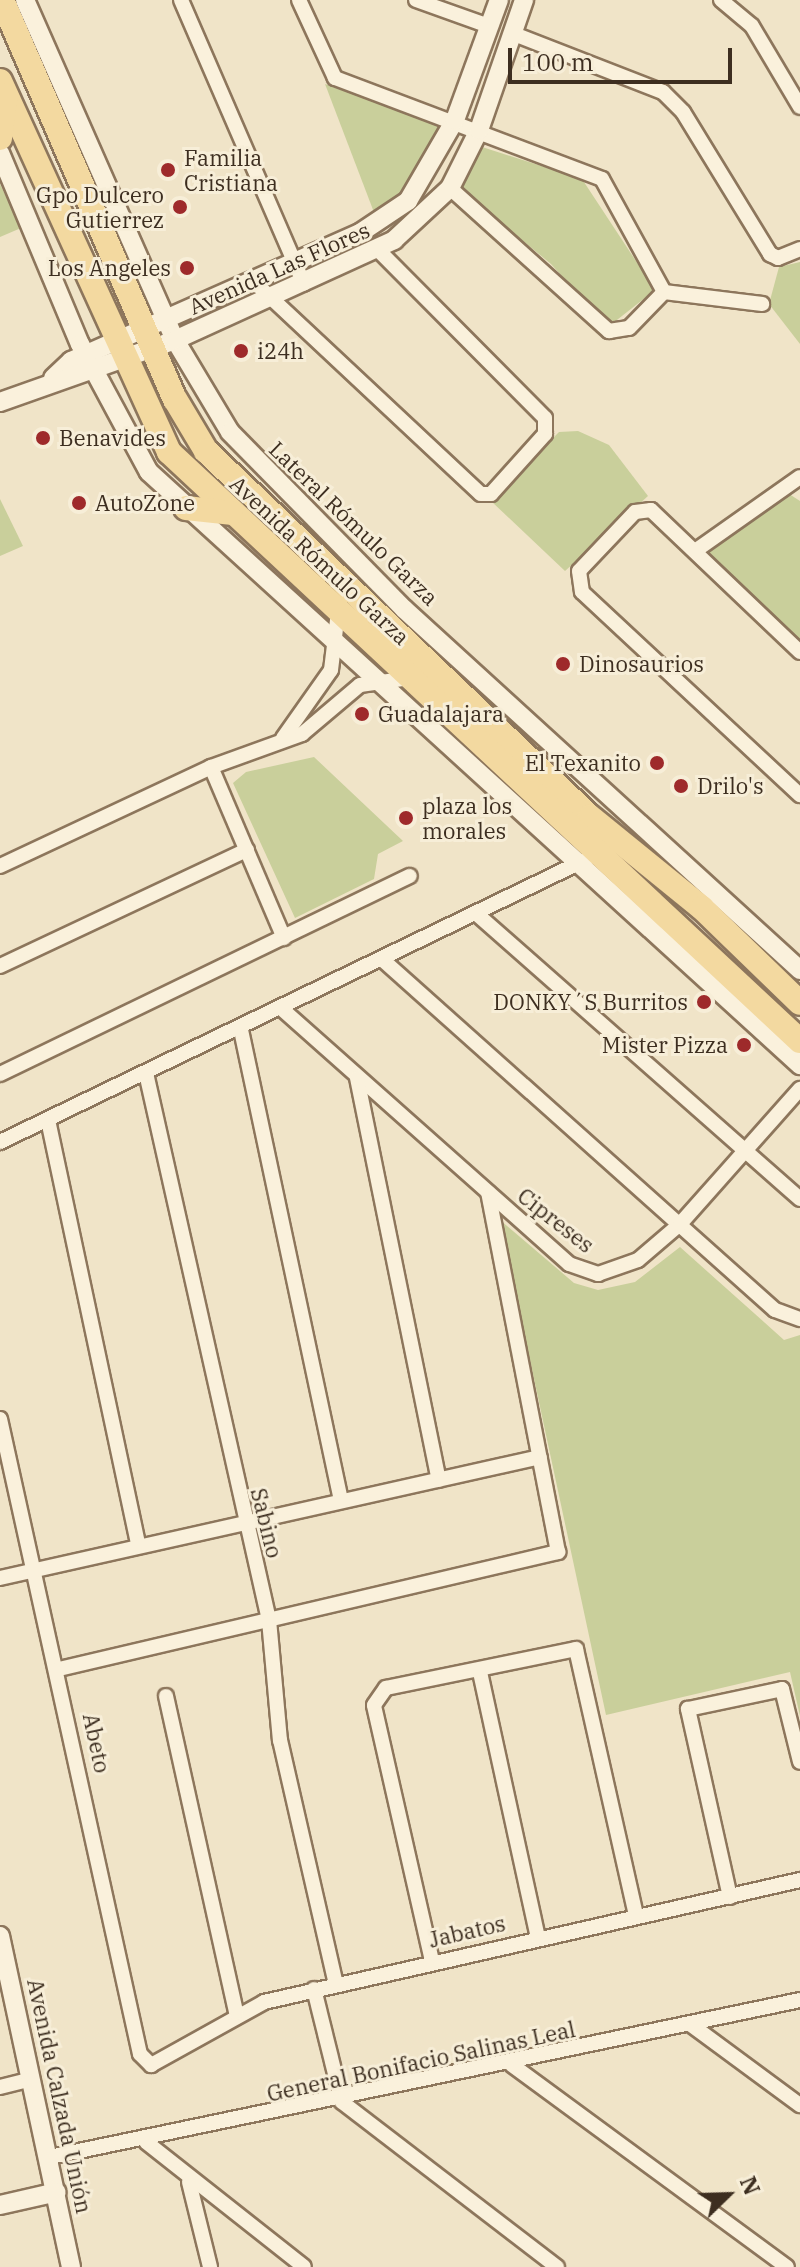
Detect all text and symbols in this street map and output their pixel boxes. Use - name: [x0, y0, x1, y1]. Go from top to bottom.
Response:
- scale bar: [512, 32, 736, 82]
- text: 100 m: [522, 46, 594, 78]
- place label: Familia Cristiana: [184, 144, 278, 196]
- marker: Familia Cristiana: [159, 161, 177, 179]
- place label: Gpo Dulcero Gutierrez: [36, 181, 164, 232]
- marker: Gpo Dulcero Gutierrez: [171, 198, 189, 216]
- street label: Avenida Las Flores: [184, 216, 374, 320]
- place label: Los Angeles: [48, 255, 171, 281]
- marker: Los Angeles: [178, 259, 196, 277]
- place label: i24h: [257, 338, 304, 364]
- marker: i24h: [232, 342, 250, 360]
- place label: Benavides: [59, 425, 166, 451]
- marker: Benavides: [34, 429, 52, 447]
- street label: Lateral Rómulo Garza: [264, 436, 444, 610]
- street label: Avenida Rómulo Garza: [225, 470, 415, 650]
- place label: AutoZone: [95, 490, 195, 516]
- marker: AutoZone: [70, 494, 88, 512]
- place label: Dinosaurios: [579, 651, 704, 677]
- marker: Dinosaurios: [554, 655, 572, 673]
- place label: Guadalajara: [378, 701, 504, 727]
- marker: Guadalajara: [353, 705, 371, 723]
- place label: El Texanito: [525, 750, 641, 776]
- marker: El Texanito: [648, 754, 666, 772]
- place label: Drilo's: [697, 773, 764, 799]
- marker: Drilo's: [672, 777, 690, 795]
- place label: plaza los morales: [422, 792, 512, 844]
- marker: plaza los morales: [397, 809, 415, 827]
- place label: DONKY´S Burritos: [493, 989, 688, 1015]
- marker: DONKY´S Burritos: [695, 993, 713, 1011]
- place label: Mister Pizza: [602, 1032, 728, 1058]
- marker: Mister Pizza: [735, 1036, 753, 1054]
- street label: Cipreses: [513, 1182, 599, 1258]
- street label: Sabino: [246, 1485, 288, 1561]
- street label: Abeto: [78, 1711, 116, 1775]
- street label: Jabatos: [426, 1909, 508, 1953]
- street label: Avenida Calzada Unión: [22, 1976, 98, 2216]
- street label: General Bonifacio Salinas Leal: [264, 2015, 578, 2107]
- north arrow: [688, 2155, 768, 2235]
- text: N: [734, 2172, 767, 2199]

